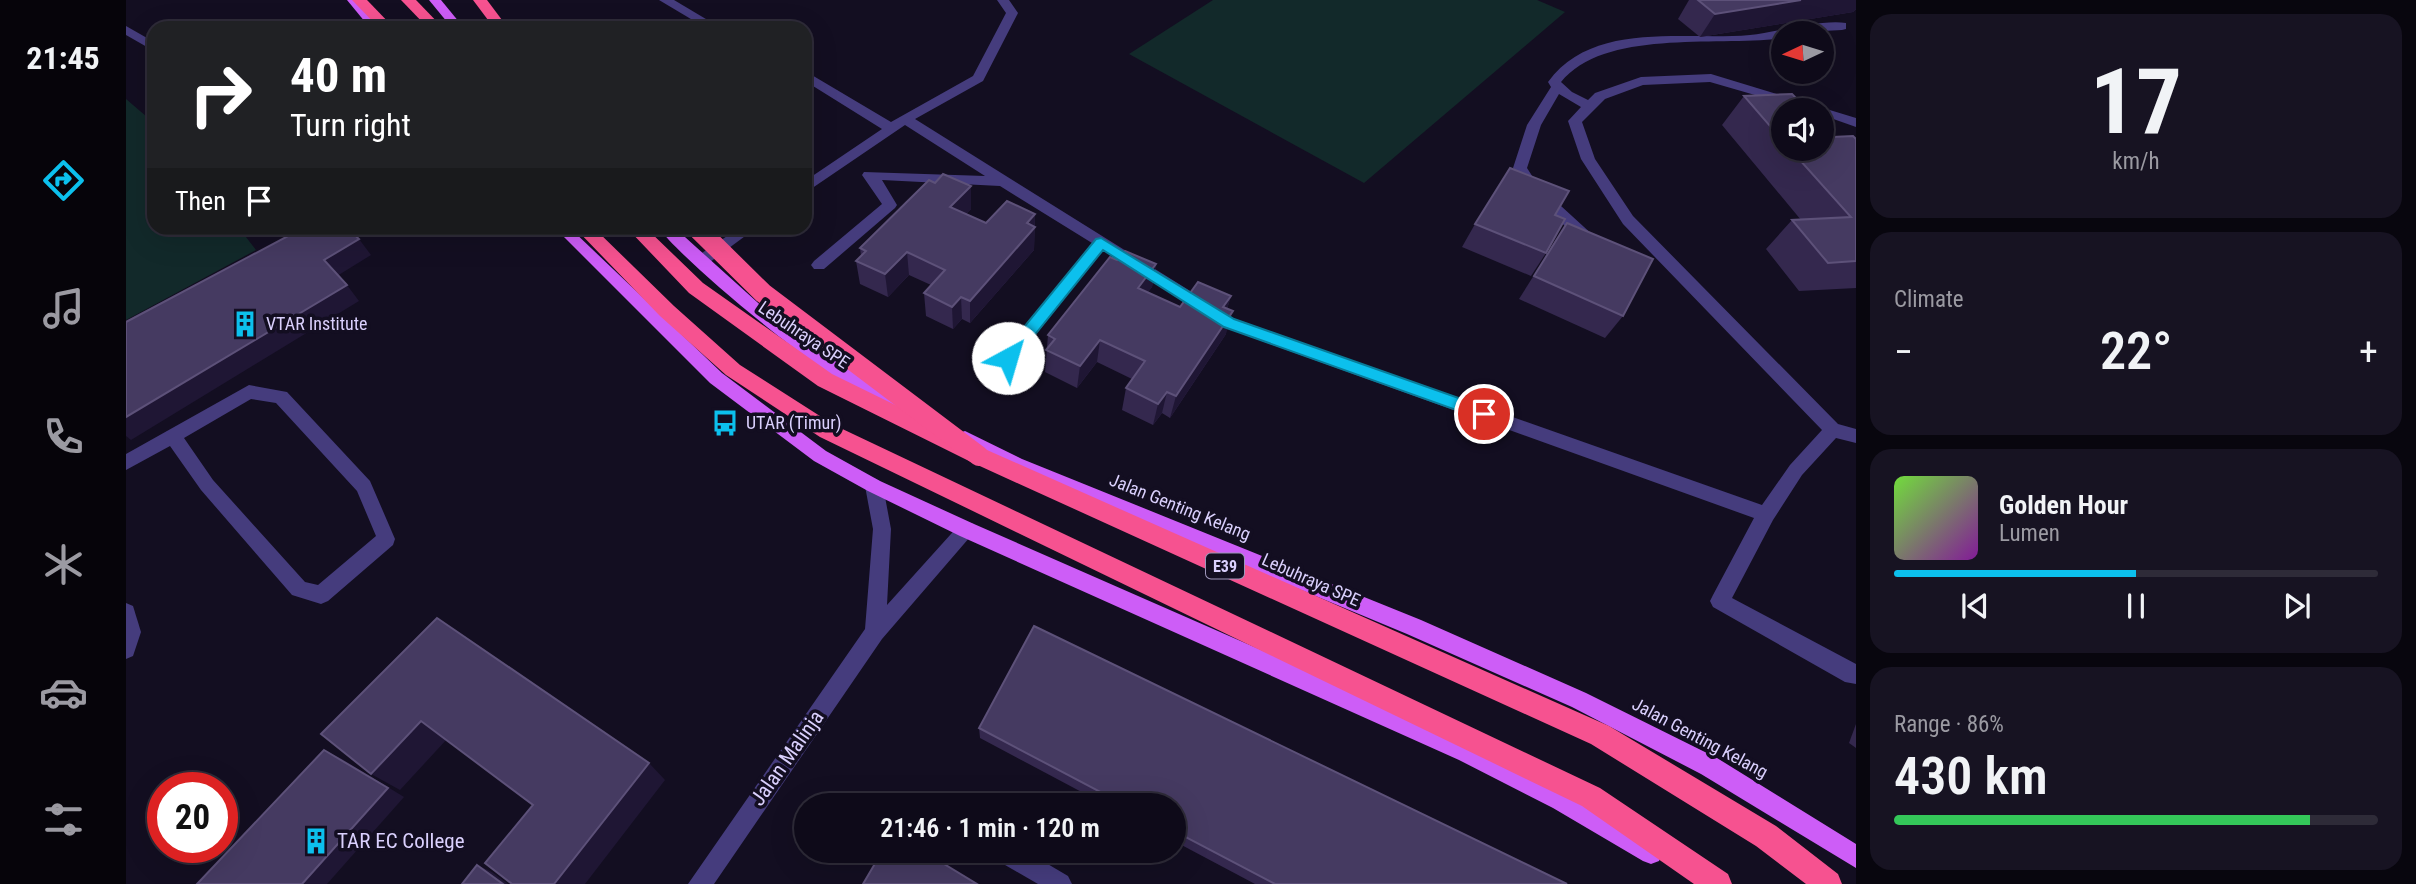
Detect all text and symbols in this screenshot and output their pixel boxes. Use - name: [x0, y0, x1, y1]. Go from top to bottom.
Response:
- north arrow: [1771, 21, 1834, 84]
- map controls: [1771, 21, 1834, 161]
- text: 21:45: [26, 39, 100, 77]
- text: 40 m: [290, 47, 387, 104]
- icon: right: [175, 49, 266, 140]
- text: 17: [2090, 49, 2182, 155]
- button: sound: [1771, 98, 1834, 161]
- text: Turn right: [290, 106, 411, 144]
- text: km/h: [2112, 148, 2160, 175]
- icon: directions: [39, 156, 88, 205]
- icon: arrive: [240, 182, 278, 220]
- text: Then: [175, 186, 226, 216]
- icon: music: [39, 284, 88, 333]
- text: Climate: [1894, 286, 1964, 313]
- street label: Lebuhraya SPE: [755, 296, 854, 373]
- building icon: VTAR Institute: [230, 309, 260, 339]
- place label: VTAR Institute: [266, 313, 368, 334]
- position arrow: [971, 321, 1045, 395]
- text: 22°: [2100, 321, 2172, 382]
- text: −: [1894, 330, 1913, 374]
- text: +: [2359, 330, 2378, 374]
- pin: [1454, 384, 1514, 444]
- icon: arrive: [1465, 395, 1503, 433]
- bus stop icon: UTAR (Timur): [710, 408, 740, 438]
- icon: phone: [39, 412, 88, 461]
- place label: UTAR (Timur): [746, 412, 841, 434]
- street label: Jalan Genting Kelang: [1107, 469, 1254, 544]
- text: Golden Hour: [1999, 490, 2128, 520]
- text: Lumen: [1999, 520, 2060, 547]
- icon: climate: [39, 540, 88, 589]
- street label: Lebuhraya SPE: [1259, 549, 1364, 611]
- road number: E39: [1206, 554, 1244, 579]
- icon: previous: [1956, 587, 1994, 625]
- icon: pause: [2117, 587, 2155, 625]
- icon: next: [2278, 587, 2316, 625]
- icon: car: [39, 668, 88, 717]
- street label: Jalan Genting Kelang: [1629, 693, 1772, 782]
- street label: Jalan Malinja: [745, 706, 829, 810]
- text: Range · 86%: [1894, 711, 2004, 738]
- text: 430 km: [1894, 746, 2048, 807]
- speed limit sign: 20: [147, 772, 238, 863]
- icon: filters: [39, 795, 88, 844]
- text: 21:46 · 1 min · 120 m: [880, 813, 1100, 843]
- building icon: TAR EC College: [301, 826, 331, 856]
- place label: TAR EC College: [337, 829, 465, 853]

